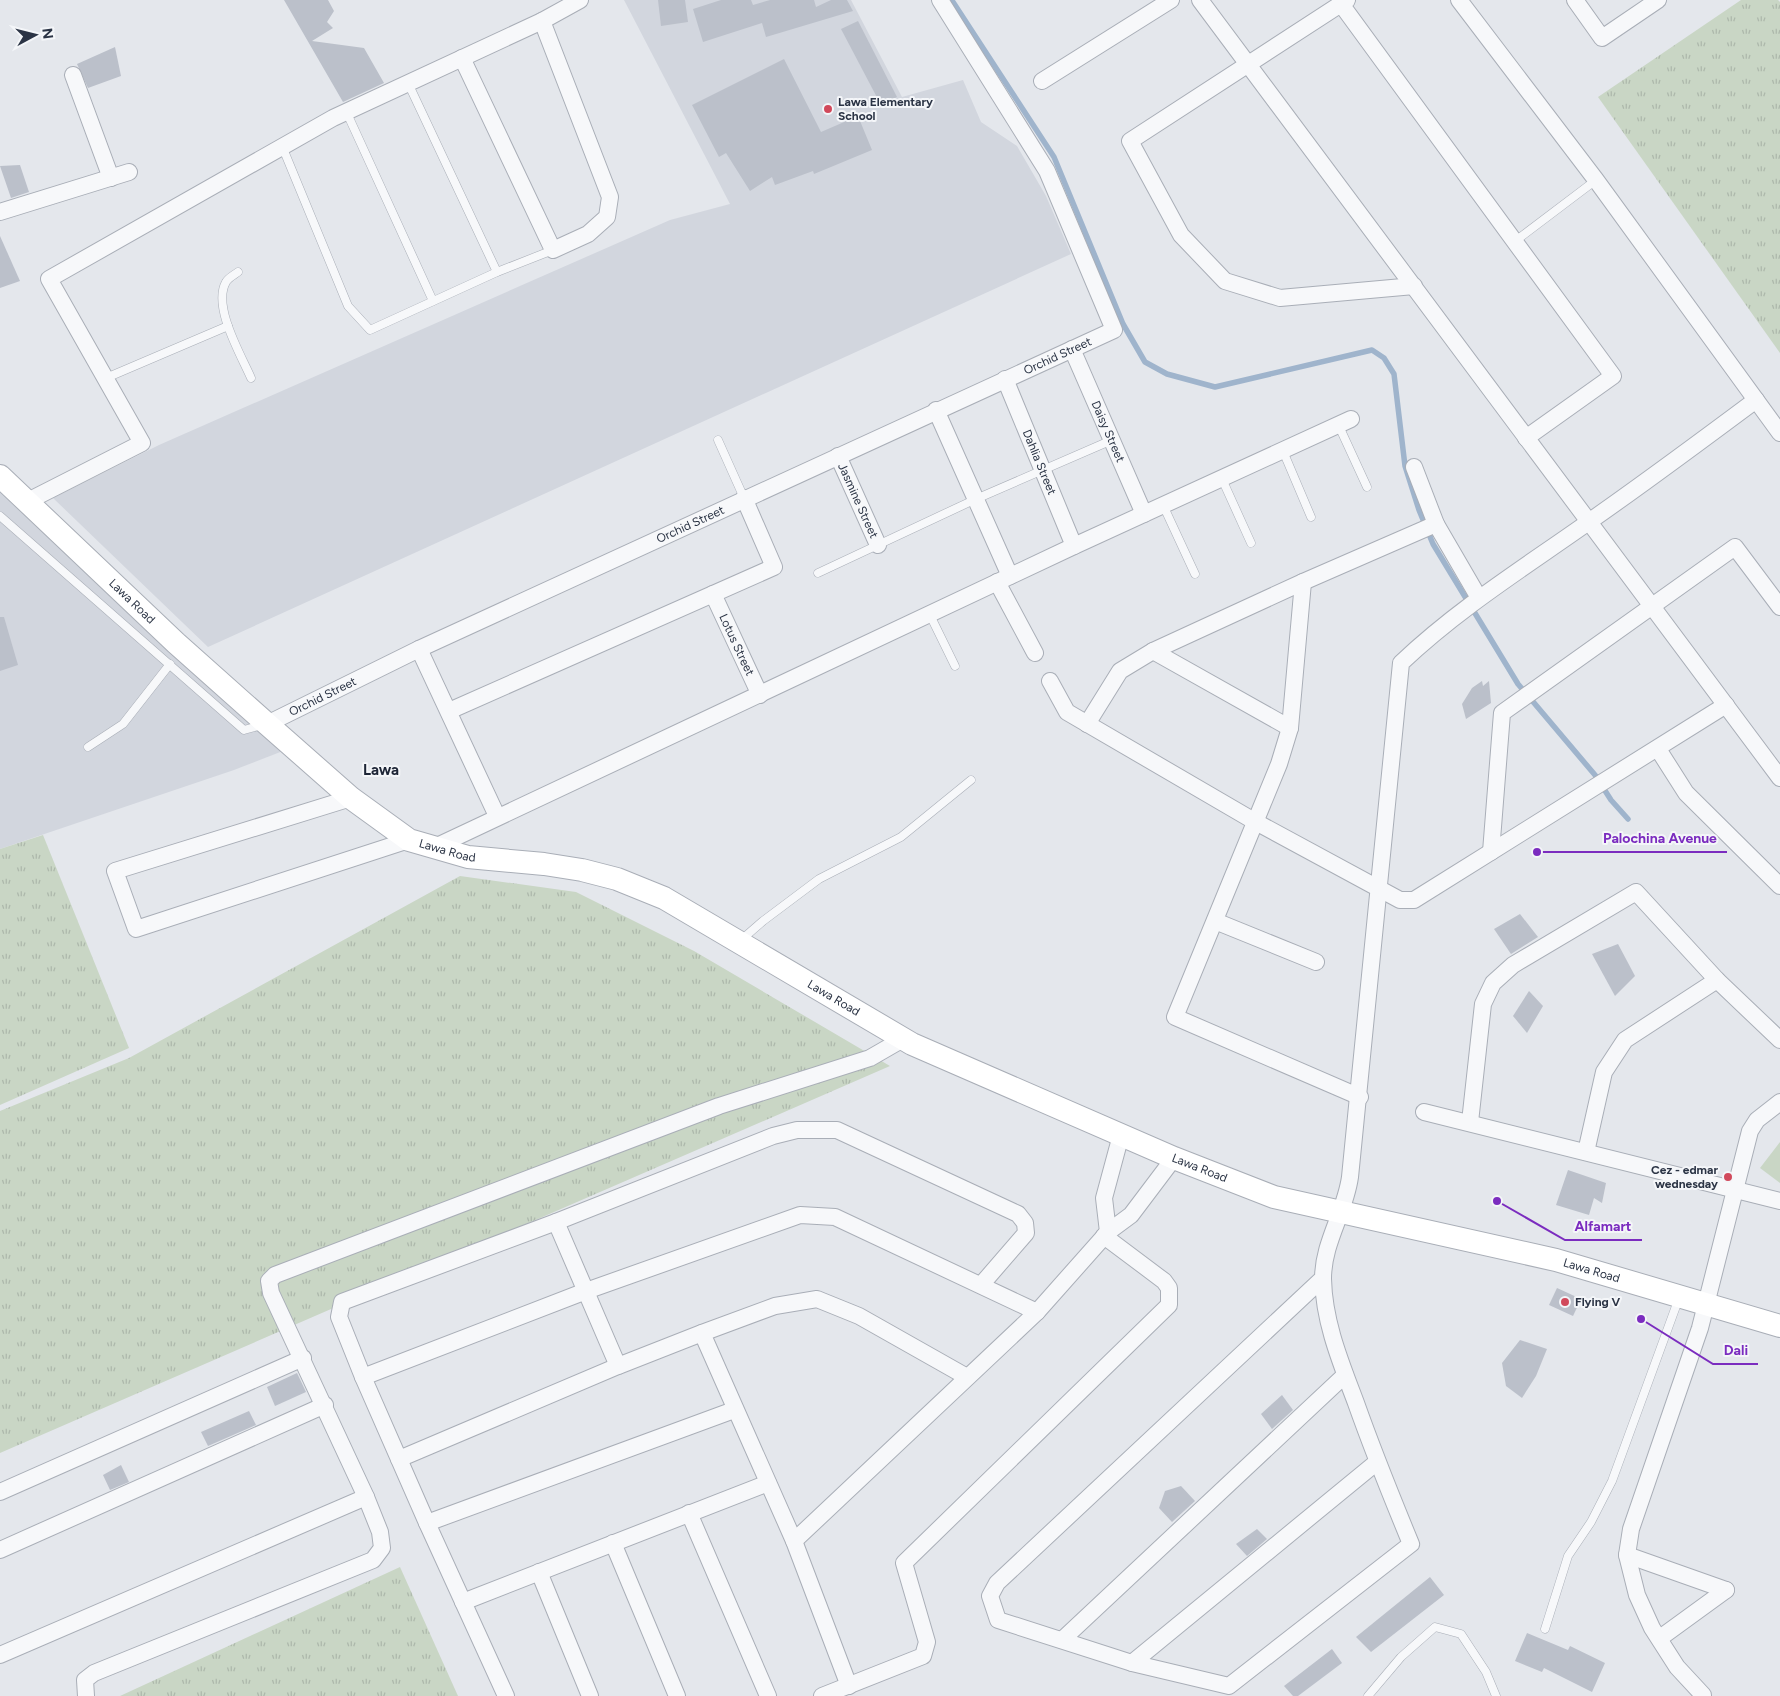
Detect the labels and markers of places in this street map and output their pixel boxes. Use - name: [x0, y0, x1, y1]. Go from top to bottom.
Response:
- place label: Lawa Elementary School: [838, 95, 933, 123]
- marker: Lawa Elementary School: [822, 103, 834, 115]
- callout: Palochina Avenue: [1593, 823, 1727, 852]
- place label: Cez - edmar wednesday: [1651, 1163, 1718, 1191]
- marker: Cez - edmar wednesday: [1722, 1171, 1734, 1183]
- callout: Alfamart: [1565, 1211, 1642, 1240]
- place label: Flying V: [1575, 1295, 1621, 1309]
- marker: Flying V: [1559, 1296, 1571, 1308]
- callout: Dali: [1713, 1335, 1758, 1364]

